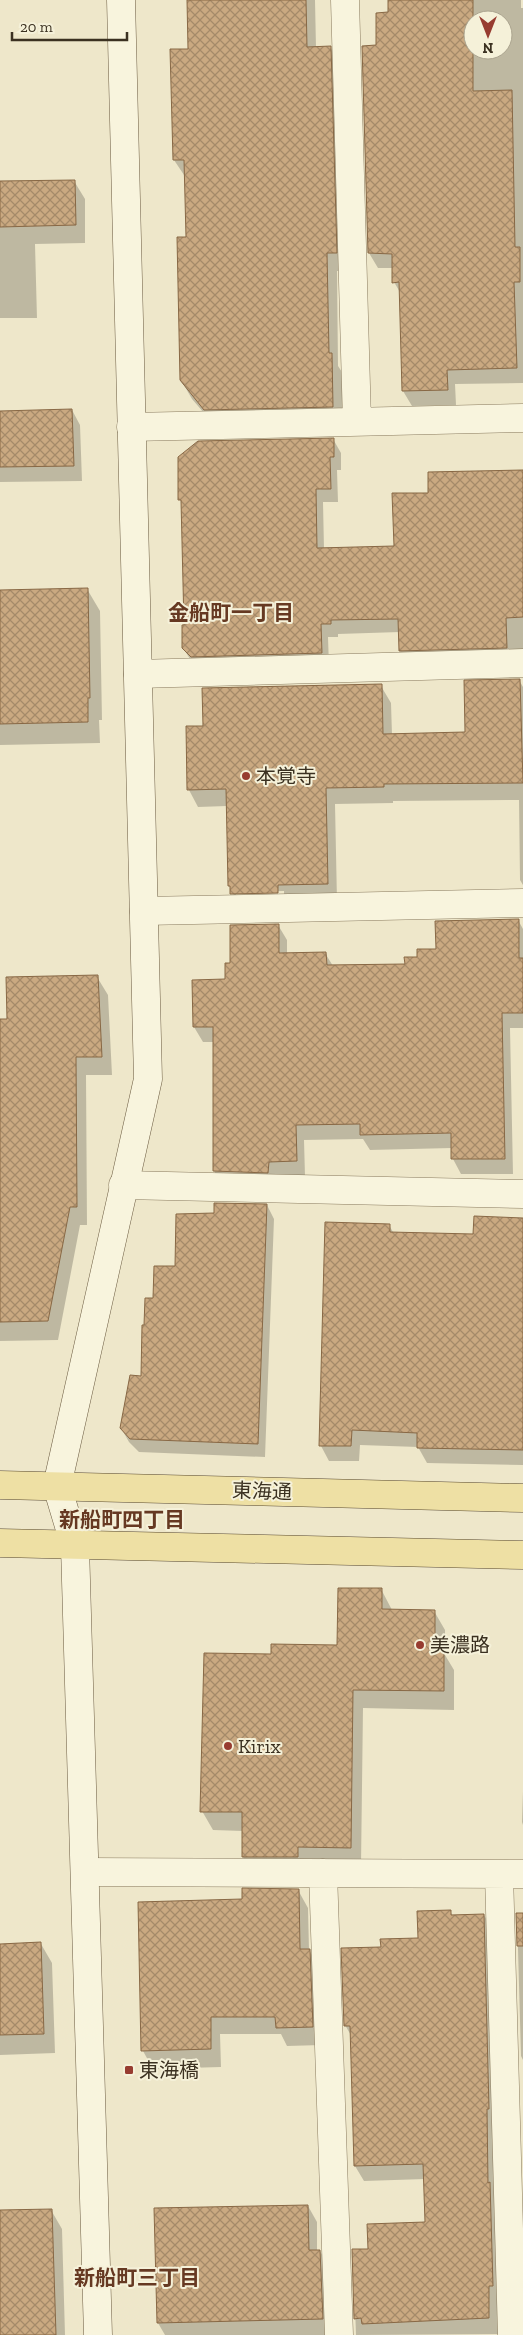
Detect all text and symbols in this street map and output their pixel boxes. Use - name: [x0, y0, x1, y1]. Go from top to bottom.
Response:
- scale bar: [12, 10, 128, 42]
- north arrow: [463, 10, 513, 60]
- text: 20 m: [20, 18, 53, 36]
- text: N: [482, 39, 493, 56]
- district label: 金船町一丁目: [168, 600, 294, 625]
- place label: 本覚寺: [256, 764, 316, 788]
- marker: 本覚寺: [240, 770, 252, 782]
- street label: 東海通: [232, 1478, 292, 1504]
- district label: 新船町四丁目: [59, 1507, 185, 1532]
- place label: 美濃路: [430, 1633, 490, 1657]
- marker: 美濃路: [414, 1639, 426, 1651]
- place label: Kirix: [238, 1734, 281, 1758]
- marker: Kirix: [222, 1740, 234, 1752]
- place label: 東海橋: [139, 2058, 199, 2082]
- marker: 東海橋: [123, 2064, 135, 2076]
- district label: 新船町三丁目: [74, 2265, 200, 2290]

